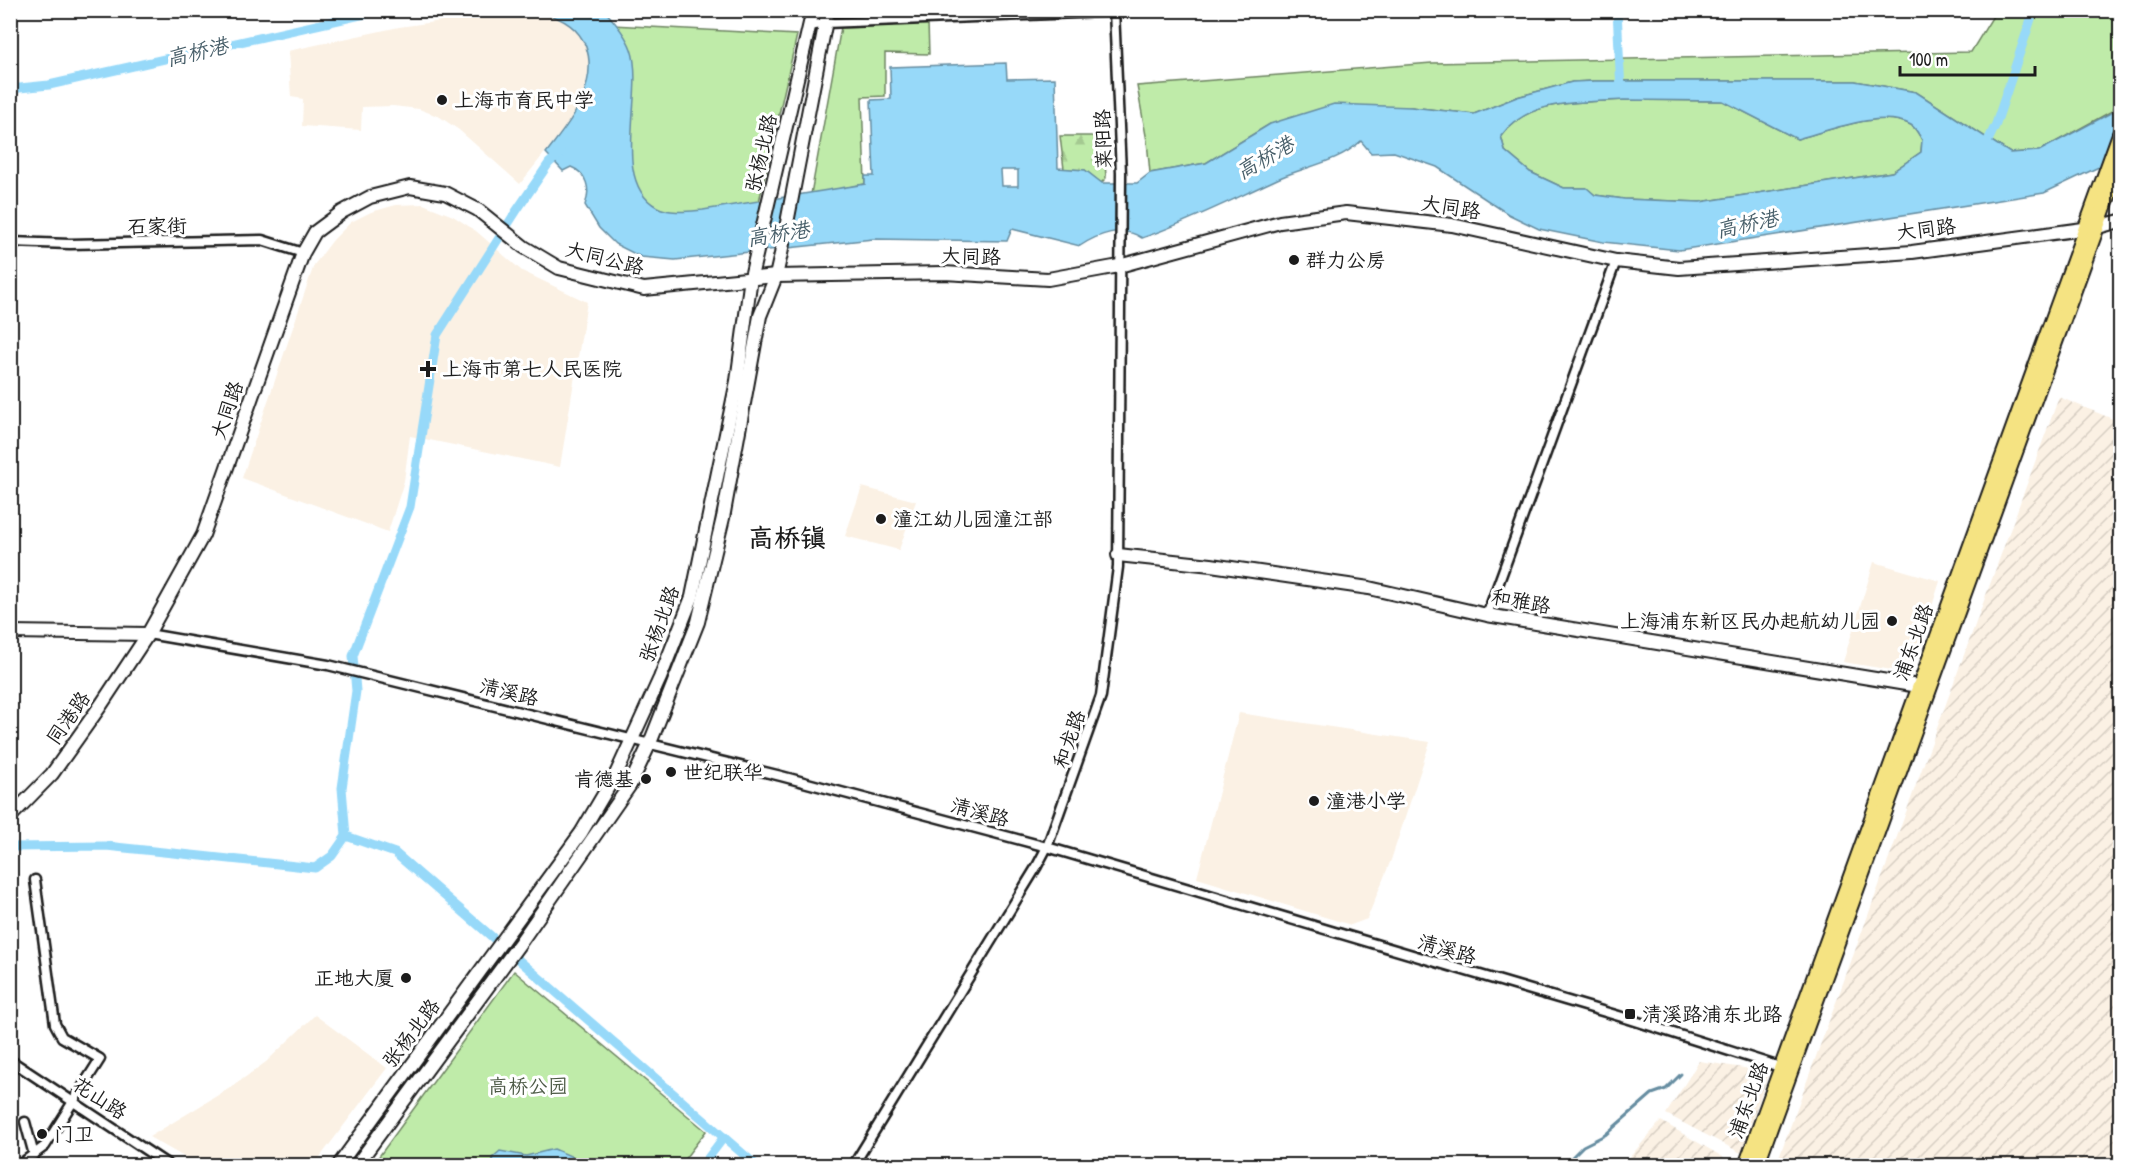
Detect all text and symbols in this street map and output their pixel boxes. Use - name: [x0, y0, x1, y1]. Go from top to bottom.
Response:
- water label: 高桥港: [163, 30, 233, 73]
- scale bar: [1900, 39, 2035, 77]
- text: 100 m: [1909, 47, 1948, 72]
- place label: 上海市育民中学: [454, 86, 594, 113]
- marker: 上海市育民中学: [435, 93, 449, 107]
- street label: 莱阳路: [1088, 108, 1117, 169]
- street label: 张杨北路: [738, 110, 783, 195]
- water label: 高桥港: [1230, 128, 1301, 186]
- street label: 大同路: [1419, 188, 1484, 225]
- water label: 高桥港: [1713, 202, 1783, 244]
- street label: 石家街: [127, 211, 187, 240]
- street label: 大同路: [1895, 211, 1958, 246]
- water label: 高桥港: [745, 214, 813, 253]
- street label: 大同公路: [563, 235, 648, 281]
- street label: 大同路: [941, 241, 1002, 270]
- place label: 群力公房: [1306, 246, 1386, 273]
- marker: 群力公房: [1287, 253, 1301, 267]
- place label: 上海市第七人民医院: [442, 355, 622, 382]
- marker: 上海市第七人民医院: [419, 360, 437, 378]
- street label: 大同路: [204, 376, 249, 443]
- place label: 潼江幼儿园潼江部: [893, 505, 1053, 532]
- marker: 潼江幼儿园潼江部: [874, 512, 888, 526]
- district label: 高桥镇: [748, 520, 826, 555]
- street label: 张杨北路: [632, 581, 685, 666]
- street label: 和雅路: [1489, 582, 1554, 619]
- street label: 浦东北路: [1886, 599, 1939, 684]
- place label: 上海浦东新区民办起航幼儿园: [1620, 607, 1880, 634]
- marker: 上海浦东新区民办起航幼儿园: [1885, 614, 1899, 628]
- street label: 清溪路: [477, 672, 542, 712]
- street label: 同港路: [39, 685, 96, 750]
- street label: 和龙路: [1046, 705, 1091, 772]
- place label: 世纪联华: [683, 758, 763, 785]
- place label: 肯德基: [574, 765, 634, 792]
- marker: 世纪联华: [664, 765, 678, 779]
- marker: 肯德基: [639, 772, 653, 786]
- place label: 潼港小学: [1326, 787, 1406, 814]
- street label: 清溪路: [948, 791, 1014, 833]
- marker: 潼港小学: [1307, 794, 1321, 808]
- street label: 清溪路: [1415, 927, 1481, 970]
- place label: 正地大厦: [314, 964, 394, 991]
- marker: 正地大厦: [399, 971, 413, 985]
- street label: 张杨北路: [376, 992, 446, 1073]
- place label: 清溪路浦东北路: [1642, 1000, 1783, 1027]
- marker: 清溪路浦东北路: [1623, 1007, 1637, 1021]
- street label: 浦东北路: [1721, 1057, 1774, 1142]
- street label: 花山路: [68, 1070, 134, 1126]
- park label: 高桥公园: [488, 1072, 568, 1099]
- place label: 门卫: [54, 1120, 94, 1147]
- marker: 门卫: [35, 1127, 49, 1141]

